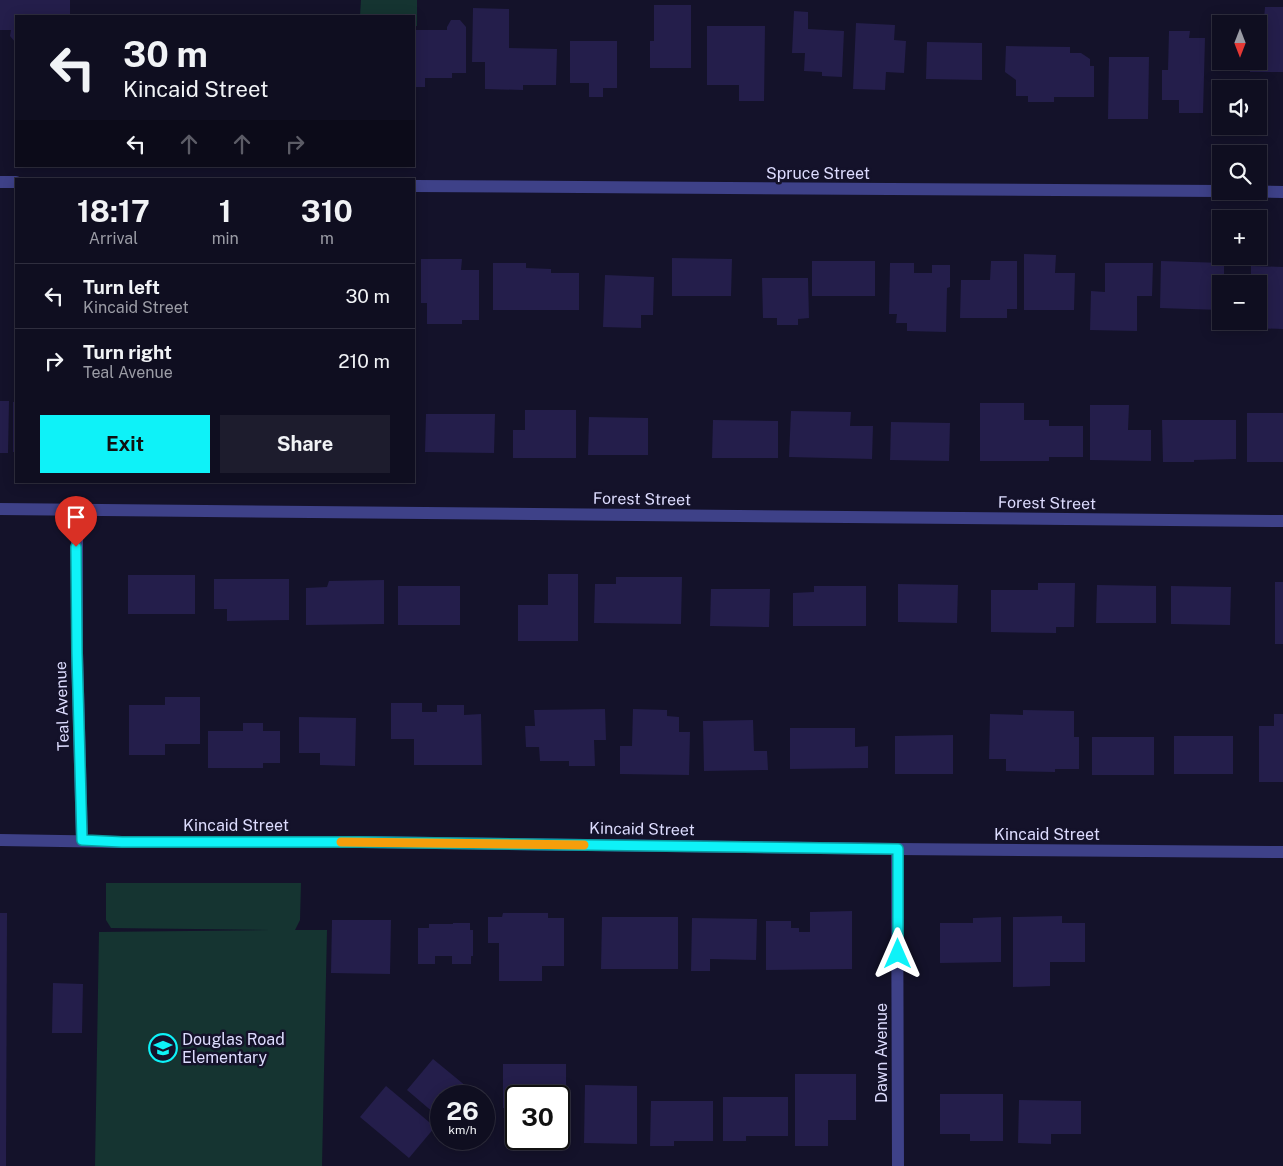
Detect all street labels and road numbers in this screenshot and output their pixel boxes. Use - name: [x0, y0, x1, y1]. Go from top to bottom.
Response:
- street label: Spruce Street: [766, 164, 870, 183]
- street label: Forest Street: [593, 489, 691, 509]
- street label: Forest Street: [998, 493, 1096, 513]
- street label: Teal Avenue: [51, 661, 73, 751]
- street label: Kincaid Street: [183, 816, 289, 835]
- street label: Kincaid Street: [589, 819, 695, 839]
- street label: Kincaid Street: [994, 825, 1100, 844]
- street label: Dawn Avenue: [872, 1003, 891, 1103]

